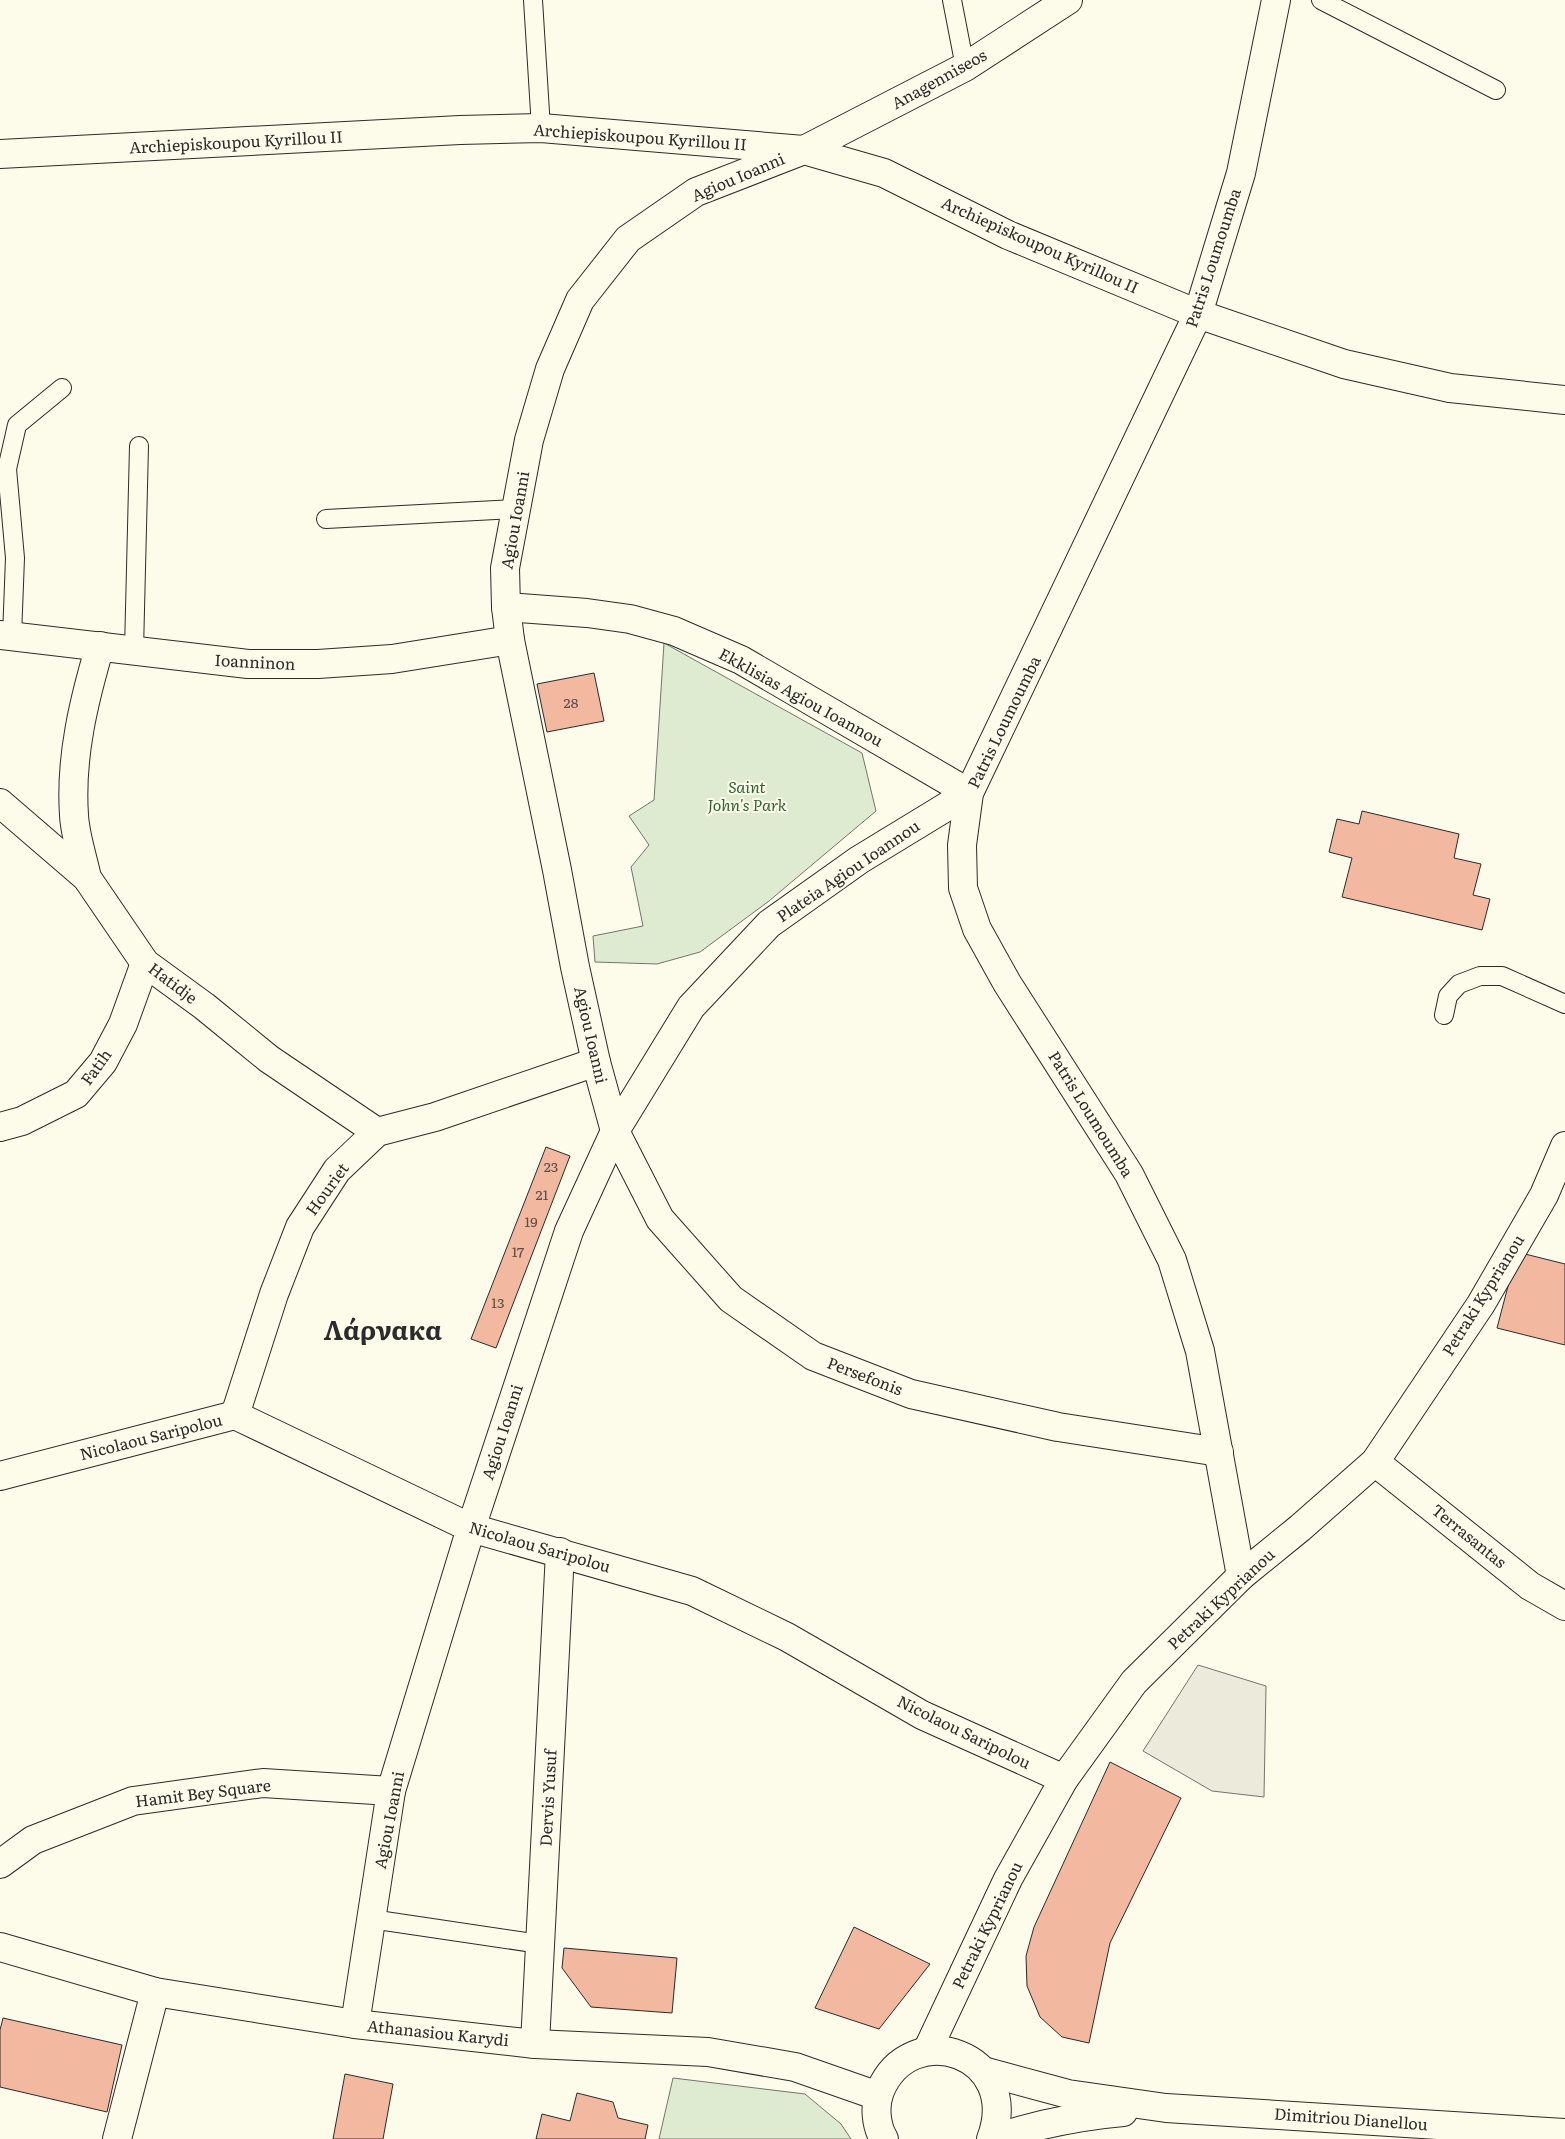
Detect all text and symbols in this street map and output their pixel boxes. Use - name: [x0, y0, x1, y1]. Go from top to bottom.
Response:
- street label: Anagenniseos: [886, 42, 991, 114]
- street label: Archiepiskoupou Kyrillou II: [533, 117, 748, 155]
- street label: Archiepiskoupou Kyrillou II: [129, 123, 343, 159]
- street label: Agiou Ioanni: [687, 146, 788, 207]
- street label: Patris Loumoumba: [1178, 185, 1246, 330]
- street label: Archiepiskoupou Kyrillou II: [938, 190, 1143, 299]
- street label: Agiou Ioanni: [494, 469, 534, 571]
- street label: Ekklisias Agiou Ioannou: [715, 641, 888, 751]
- street label: Ioanninon: [214, 647, 296, 675]
- street label: Patris Loumoumba: [961, 651, 1046, 792]
- house number: 28: [564, 692, 579, 712]
- park label: Saint John's Park: [707, 774, 787, 816]
- street label: Plateia Agiou Ioannou: [771, 813, 924, 927]
- street label: Hatidje: [144, 956, 203, 1009]
- street label: Agiou Ioanni: [569, 984, 615, 1086]
- street label: Fatih: [74, 1043, 117, 1090]
- street label: Patris Loumoumba: [1043, 1046, 1141, 1182]
- house number: 23: [544, 1156, 558, 1176]
- street label: Houriet: [299, 1157, 354, 1220]
- house number: 21: [536, 1184, 549, 1204]
- house number: 19: [524, 1211, 538, 1231]
- street label: Petraki Kyprianou: [1435, 1229, 1529, 1360]
- house number: 17: [512, 1241, 524, 1261]
- house number: 13: [491, 1292, 505, 1312]
- district label: Λάρνακα: [324, 1309, 442, 1348]
- street label: Persefonis: [824, 1350, 907, 1400]
- street label: Agiou Ioanni: [474, 1381, 528, 1483]
- street label: Nicolaou Saripolou: [77, 1407, 225, 1465]
- street label: Terrasantas: [1427, 1497, 1512, 1573]
- street label: Nicolaou Saripolou: [467, 1514, 614, 1578]
- street label: Petraki Kyprianou: [1161, 1542, 1279, 1654]
- street label: Nicolaou Saripolou: [893, 1688, 1035, 1774]
- street label: Dervis Yusuf: [532, 1747, 562, 1847]
- street label: Agiou Ioanni: [367, 1769, 409, 1871]
- street label: Hamit Bey Square: [134, 1772, 272, 1812]
- street label: Petraki Kyprianou: [945, 1857, 1027, 1992]
- street label: Athanasiou Karydi: [366, 2013, 510, 2051]
- street label: Dimitriou Dianellou: [1273, 2101, 1429, 2135]

